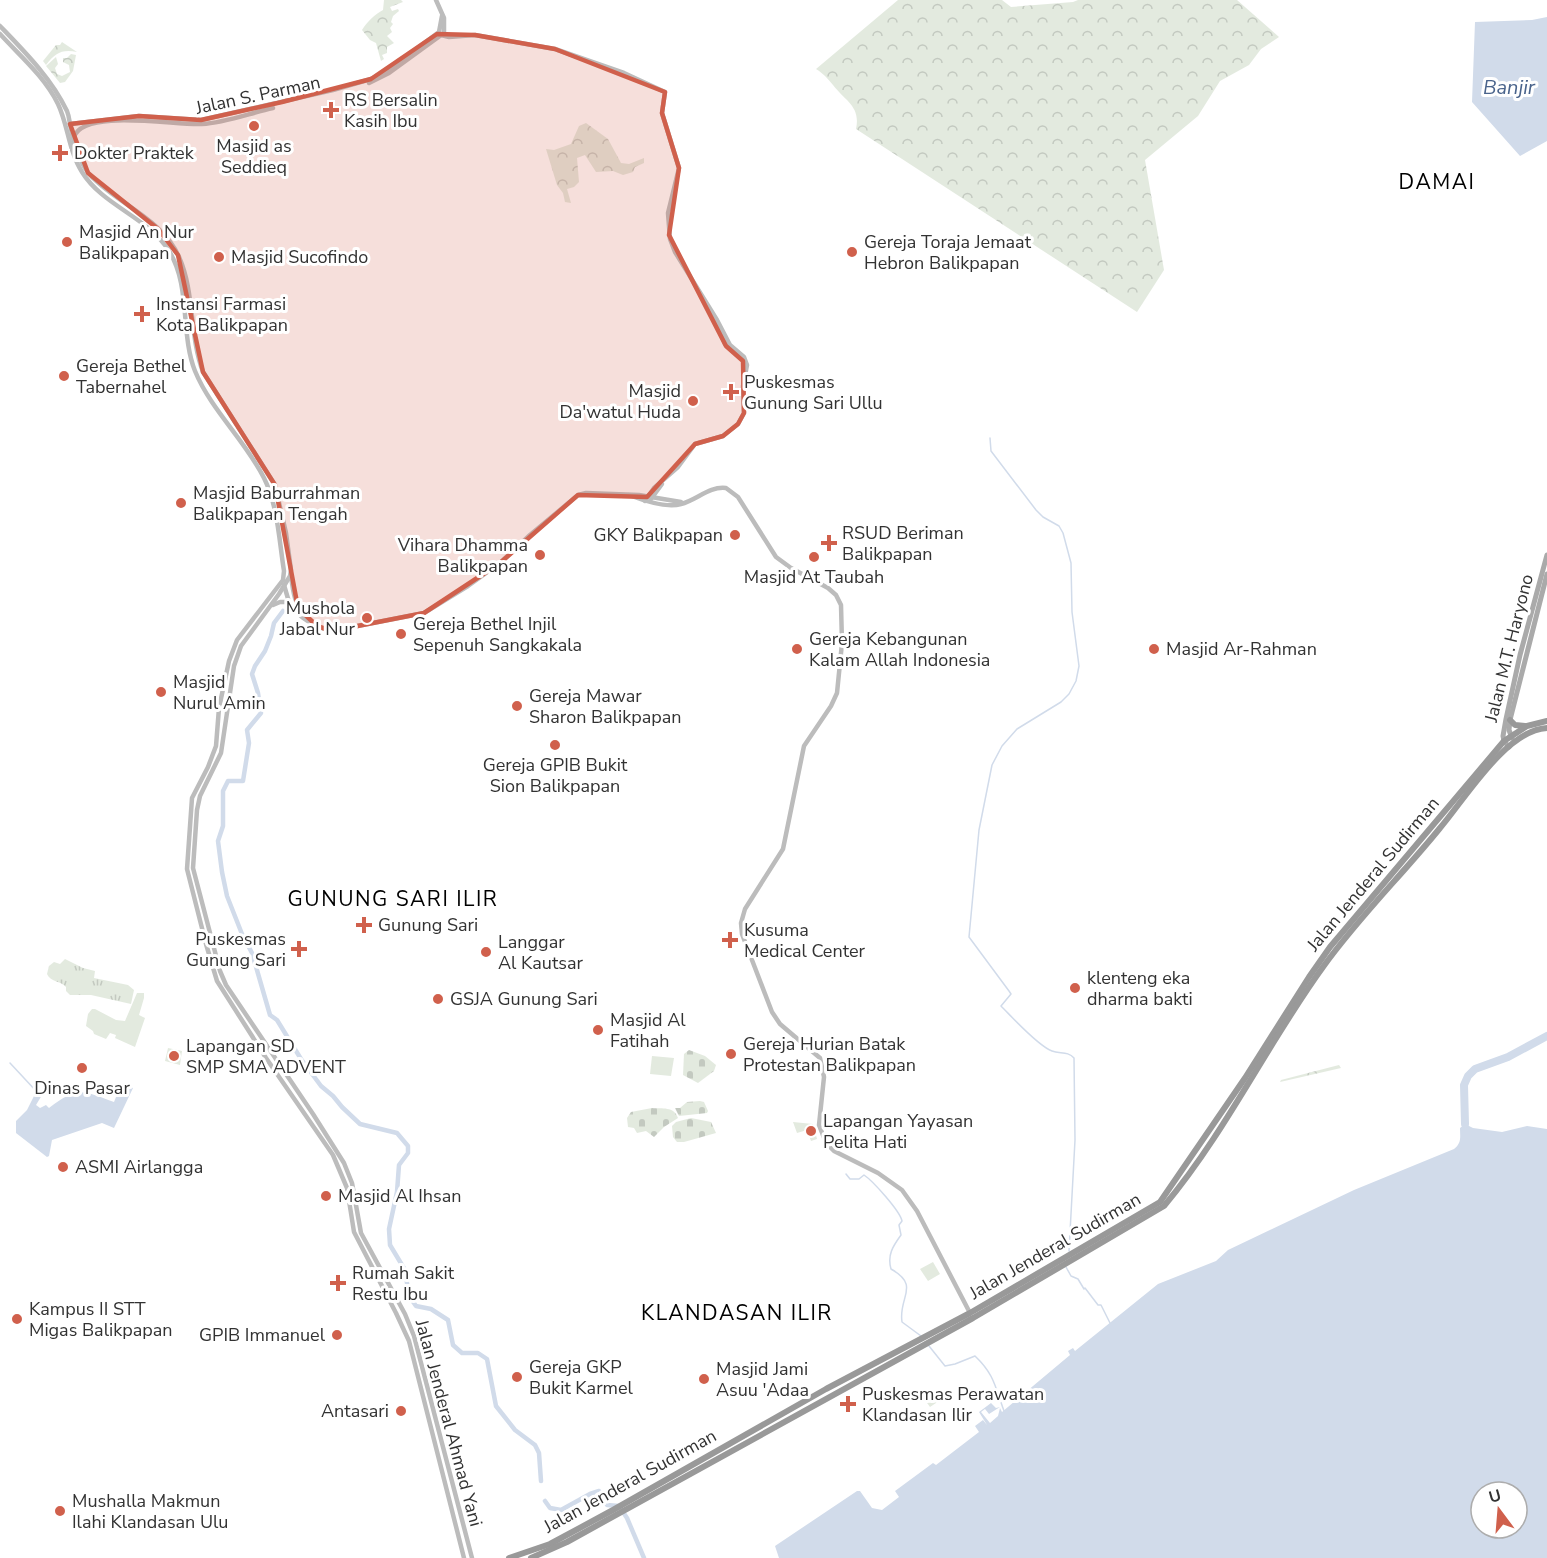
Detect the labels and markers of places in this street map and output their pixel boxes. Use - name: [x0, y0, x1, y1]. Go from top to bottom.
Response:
- place label: RS Bersalin Kasih Ibu: [344, 88, 438, 133]
- marker: RS Bersalin Kasih Ibu: [322, 101, 340, 119]
- marker: Masjid as Seddieq: [247, 119, 261, 133]
- place label: Masjid as Seddieq: [216, 134, 292, 179]
- place label: Dokter Praktek: [74, 141, 195, 165]
- marker: Dokter Praktek: [51, 144, 69, 162]
- place label: Masjid An Nur Balikpapan: [79, 220, 195, 265]
- place label: Gereja Toraja Jemaat Hebron Balikpapan: [864, 230, 1032, 275]
- marker: Masjid An Nur Balikpapan: [60, 235, 74, 249]
- place label: Masjid Sucofindo: [231, 245, 368, 269]
- marker: Gereja Toraja Jemaat Hebron Balikpapan: [845, 245, 859, 259]
- marker: Masjid Sucofindo: [212, 250, 226, 264]
- place label: Instansi Farmasi Kota Balikpapan: [156, 292, 288, 337]
- marker: Instansi Farmasi Kota Balikpapan: [133, 305, 151, 323]
- place label: Gereja Bethel Tabernahel: [76, 354, 187, 399]
- marker: Gereja Bethel Tabernahel: [57, 369, 71, 383]
- place label: Puskesmas Gunung Sari Ullu: [744, 370, 883, 415]
- place label: Masjid Da'watul Huda: [559, 379, 681, 424]
- marker: Puskesmas Gunung Sari Ullu: [722, 383, 740, 401]
- marker: Masjid Da'watul Huda: [686, 394, 700, 408]
- place label: Masjid Baburrahman Balikpapan Tengah: [193, 481, 360, 526]
- marker: Masjid Baburrahman Balikpapan Tengah: [174, 496, 188, 510]
- place label: RSUD Beriman Balikpapan: [842, 521, 964, 566]
- place label: GKY Balikpapan: [593, 523, 723, 547]
- marker: GKY Balikpapan: [728, 528, 742, 542]
- place label: Vihara Dhamma Balikpapan: [397, 533, 528, 578]
- marker: RSUD Beriman Balikpapan: [820, 534, 838, 552]
- marker: Vihara Dhamma Balikpapan: [533, 548, 547, 562]
- marker: Masjid At Taubah: [807, 550, 821, 564]
- place label: Masjid At Taubah: [744, 565, 884, 589]
- place label: Mushola Jabal Nur: [279, 596, 356, 641]
- marker: Mushola Jabal Nur: [360, 611, 374, 625]
- place label: Gereja Bethel Injil Sepenuh Sangkakala: [413, 612, 582, 657]
- marker: Gereja Bethel Injil Sepenuh Sangkakala: [394, 627, 408, 641]
- place label: Gereja Kebangunan Kalam Allah Indonesia: [809, 627, 990, 672]
- place label: Masjid Ar-Rahman: [1166, 637, 1317, 661]
- marker: Gereja Kebangunan Kalam Allah Indonesia: [790, 642, 804, 656]
- marker: Masjid Ar-Rahman: [1147, 642, 1161, 656]
- place label: Masjid Nurul Amin: [173, 670, 266, 715]
- place label: Gereja Mawar Sharon Balikpapan: [529, 684, 682, 729]
- marker: Masjid Nurul Amin: [154, 685, 168, 699]
- marker: Gereja Mawar Sharon Balikpapan: [510, 699, 524, 713]
- marker: Gereja GPIB Bukit Sion Balikpapan: [548, 738, 562, 752]
- place label: Gereja GPIB Bukit Sion Balikpapan: [483, 753, 628, 798]
- place label: Gunung Sari: [378, 913, 478, 937]
- marker: Gunung Sari: [355, 916, 373, 934]
- place label: Kusuma Medical Center: [744, 918, 865, 963]
- place label: Puskesmas Gunung Sari: [186, 927, 286, 972]
- place label: Langgar Al Kautsar: [498, 930, 583, 975]
- marker: Kusuma Medical Center: [721, 931, 739, 949]
- marker: Puskesmas Gunung Sari: [290, 940, 308, 958]
- marker: Langgar Al Kautsar: [479, 945, 493, 959]
- place label: klenteng eka dharma bakti: [1087, 966, 1193, 1011]
- marker: klenteng eka dharma bakti: [1068, 981, 1082, 995]
- place label: GSJA Gunung Sari: [450, 987, 598, 1011]
- marker: GSJA Gunung Sari: [431, 992, 445, 1006]
- place label: Masjid Al Fatihah: [610, 1008, 686, 1053]
- marker: Masjid Al Fatihah: [591, 1023, 605, 1037]
- place label: Gereja Hurian Batak Protestan Balikpapan: [743, 1032, 916, 1077]
- place label: Lapangan SD SMP SMA ADVENT: [186, 1034, 346, 1079]
- marker: Gereja Hurian Batak Protestan Balikpapan: [724, 1047, 738, 1061]
- marker: Lapangan SD SMP SMA ADVENT: [167, 1049, 181, 1063]
- marker: Dinas Pasar: [75, 1061, 89, 1075]
- place label: Dinas Pasar: [34, 1076, 130, 1100]
- place label: Lapangan Yayasan Pelita Hati: [823, 1109, 973, 1154]
- marker: Lapangan Yayasan Pelita Hati: [804, 1124, 818, 1138]
- place label: ASMI Airlangga: [75, 1155, 203, 1179]
- marker: ASMI Airlangga: [56, 1160, 70, 1174]
- place label: Masjid Al Ihsan: [338, 1184, 461, 1208]
- marker: Masjid Al Ihsan: [319, 1189, 333, 1203]
- place label: Rumah Sakit Restu Ibu: [352, 1261, 455, 1306]
- marker: Rumah Sakit Restu Ibu: [329, 1274, 347, 1292]
- place label: Kampus II STT Migas Balikpapan: [29, 1297, 172, 1342]
- marker: Kampus II STT Migas Balikpapan: [10, 1312, 24, 1326]
- place label: GPIB Immanuel: [199, 1323, 326, 1347]
- marker: GPIB Immanuel: [330, 1328, 344, 1342]
- place label: Gereja GKP Bukit Karmel: [529, 1355, 634, 1400]
- place label: Masjid Jami Asuu 'Adaa: [716, 1357, 809, 1402]
- marker: Gereja GKP Bukit Karmel: [510, 1370, 524, 1384]
- marker: Masjid Jami Asuu 'Adaa: [697, 1372, 711, 1386]
- place label: Puskesmas Perawatan Klandasan Ilir: [862, 1382, 1044, 1427]
- marker: Puskesmas Perawatan Klandasan Ilir: [839, 1395, 857, 1413]
- place label: Antasari: [321, 1399, 389, 1423]
- marker: Antasari: [394, 1404, 408, 1418]
- place label: Mushalla Makmun Ilahi Klandasan Ulu: [72, 1489, 228, 1534]
- marker: Mushalla Makmun Ilahi Klandasan Ulu: [53, 1504, 67, 1518]

